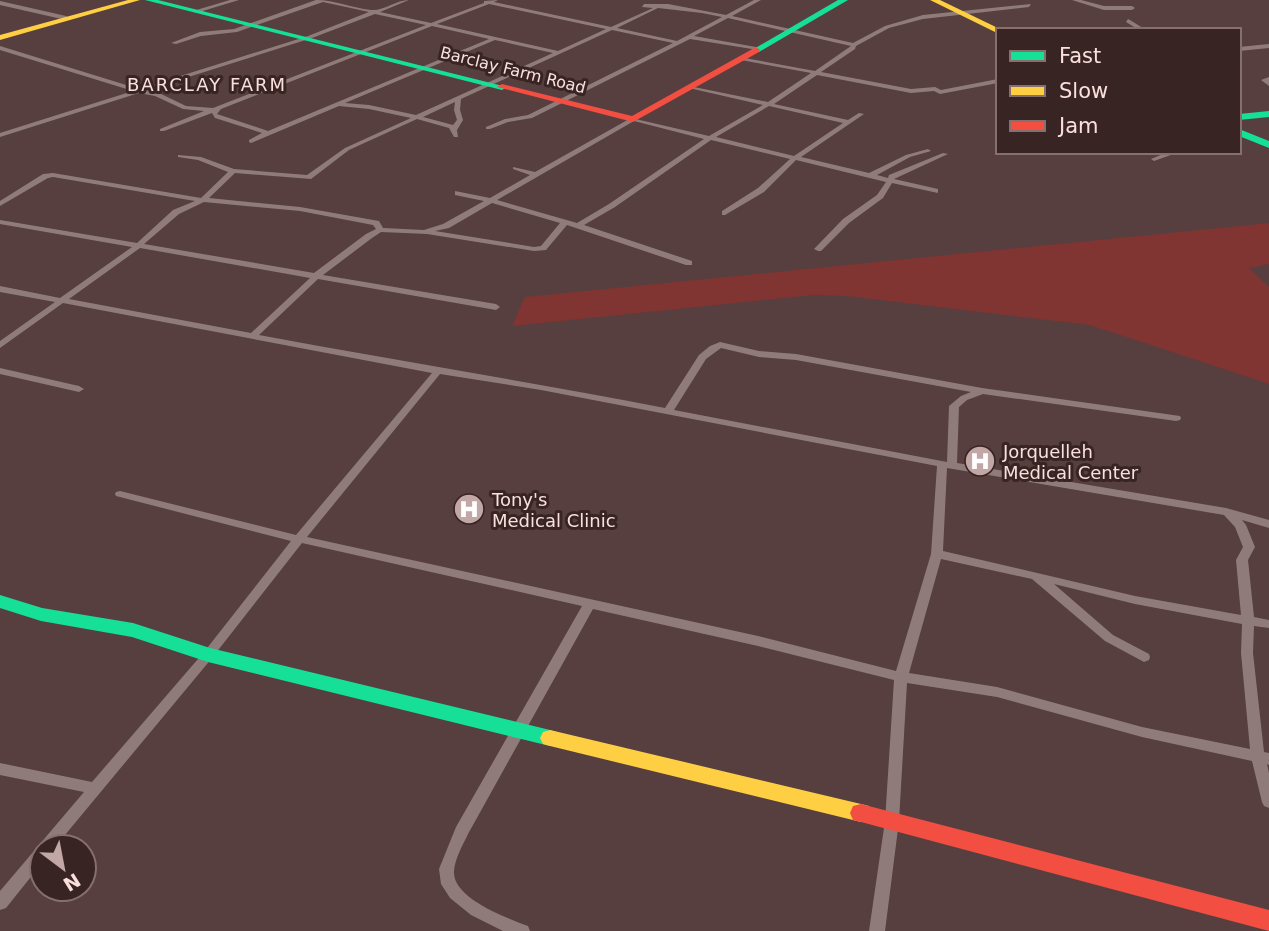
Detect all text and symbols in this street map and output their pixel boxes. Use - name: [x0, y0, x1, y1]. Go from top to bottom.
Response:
- legend: [996, 28, 1241, 154]
- street label: Barclay Farm Road: [438, 43, 588, 97]
- text: Fast: [1059, 44, 1101, 68]
- district label: BARCLAY FARM: [127, 74, 287, 95]
- text: Slow: [1059, 79, 1108, 103]
- text: Jam: [1057, 114, 1099, 138]
- place label: Jorquelleh Medical Center: [1002, 441, 1139, 483]
- hospital icon: Jorquelleh Medical Center: [963, 444, 997, 478]
- place label: Tony's Medical Clinic: [491, 489, 616, 531]
- hospital icon: Tony's Medical Clinic: [452, 492, 486, 526]
- north arrow: [28, 833, 98, 903]
- text: N: [59, 869, 85, 896]

